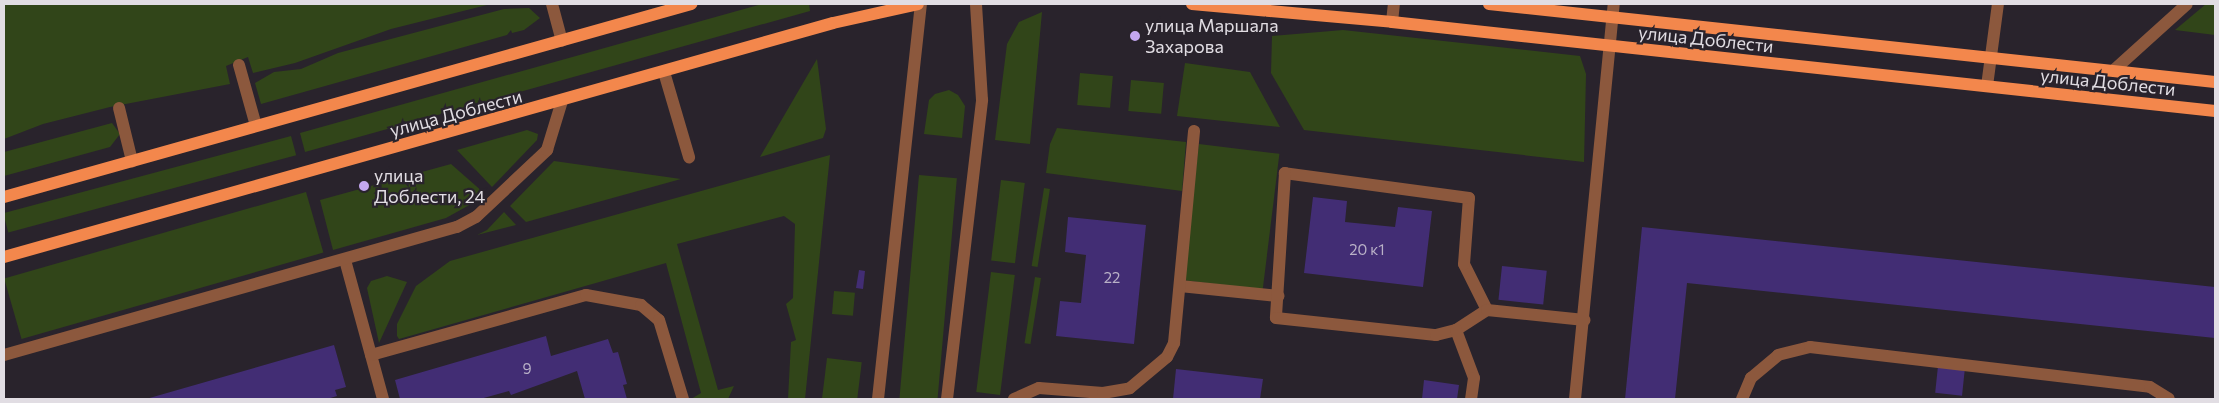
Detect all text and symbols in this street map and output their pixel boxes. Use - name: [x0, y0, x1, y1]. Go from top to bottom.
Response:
- place label: улица Маршала Захарова: [1145, 15, 1279, 58]
- street label: улица Доблести: [1637, 21, 1775, 57]
- marker: улица Маршала Захарова: [1129, 30, 1141, 42]
- street label: улица Доблести: [2039, 64, 2177, 100]
- street label: улица Доблести: [388, 85, 524, 141]
- place label: улица Доблести, 24: [374, 165, 485, 208]
- marker: улица Доблести, 24: [358, 180, 370, 192]
- house number: 20 к1: [1349, 241, 1385, 259]
- house number: 22: [1104, 269, 1120, 287]
- house number: 9: [522, 360, 532, 378]

